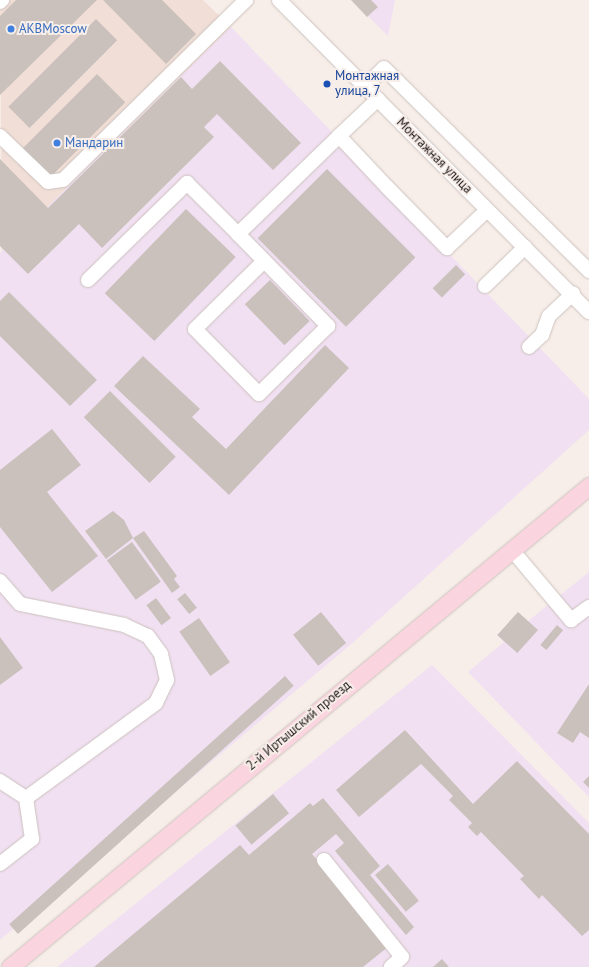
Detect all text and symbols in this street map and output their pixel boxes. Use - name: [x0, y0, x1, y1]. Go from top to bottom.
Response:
- place label: AKBMoscow: [19, 21, 87, 37]
- marker: AKBMoscow: [6, 24, 16, 34]
- place label: Монтажная улица, 7: [335, 69, 399, 100]
- marker: Монтажная улица, 7: [322, 79, 332, 89]
- street label: Монтажная улица: [393, 115, 475, 197]
- place label: Мандарин: [65, 135, 123, 151]
- marker: Мандарин: [52, 138, 62, 148]
- street label: 2-й Иртышский проезд: [244, 678, 354, 774]

